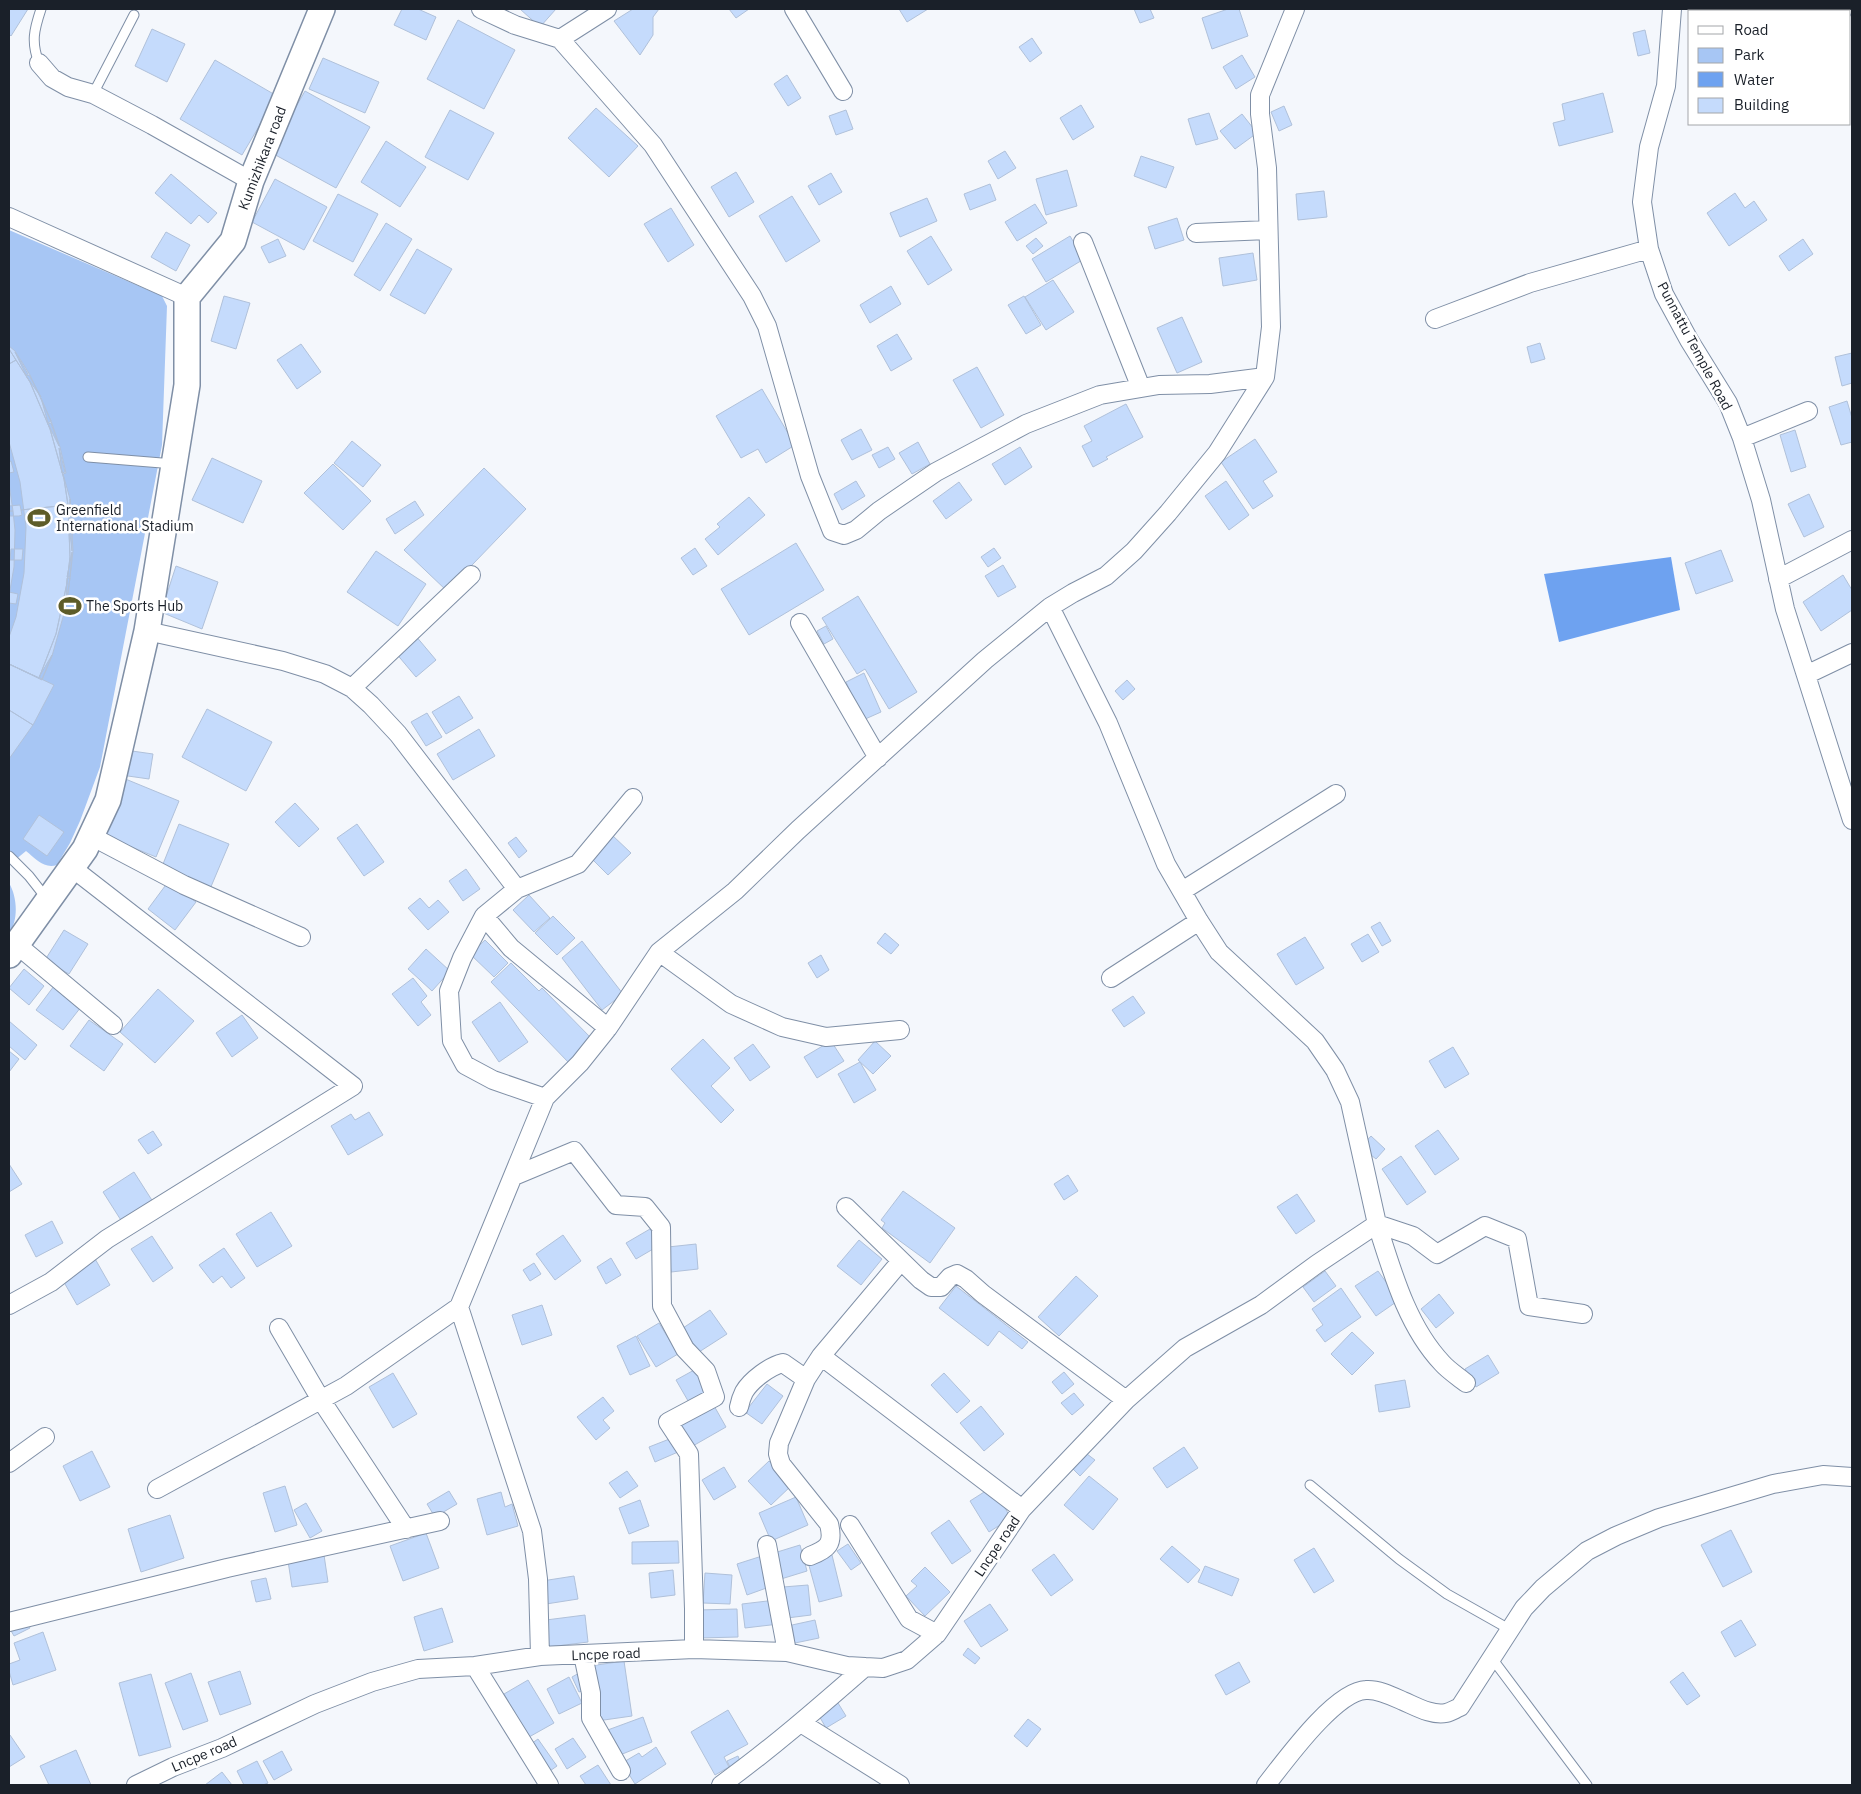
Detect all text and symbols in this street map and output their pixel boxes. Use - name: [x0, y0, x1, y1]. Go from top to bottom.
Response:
- legend: [1688, 10, 1851, 125]
- text: Road: [1734, 20, 1769, 39]
- text: Park: [1734, 45, 1764, 64]
- text: Water: [1734, 70, 1775, 89]
- text: Building: [1734, 95, 1789, 114]
- street label: Kumizhikara road: [234, 104, 290, 212]
- street label: Punnattu Temple Road: [1654, 279, 1736, 413]
- place label: Greenfield International Stadium: [56, 501, 194, 535]
- sports icon: Greenfield International Stadium: [26, 505, 52, 531]
- sports icon: The Sports Hub: [57, 593, 83, 619]
- place label: The Sports Hub: [86, 597, 183, 615]
- street label: Lncpe road: [970, 1512, 1024, 1580]
- street label: Lncpe road: [571, 1644, 641, 1664]
- street label: Lncpe road: [168, 1732, 240, 1776]

